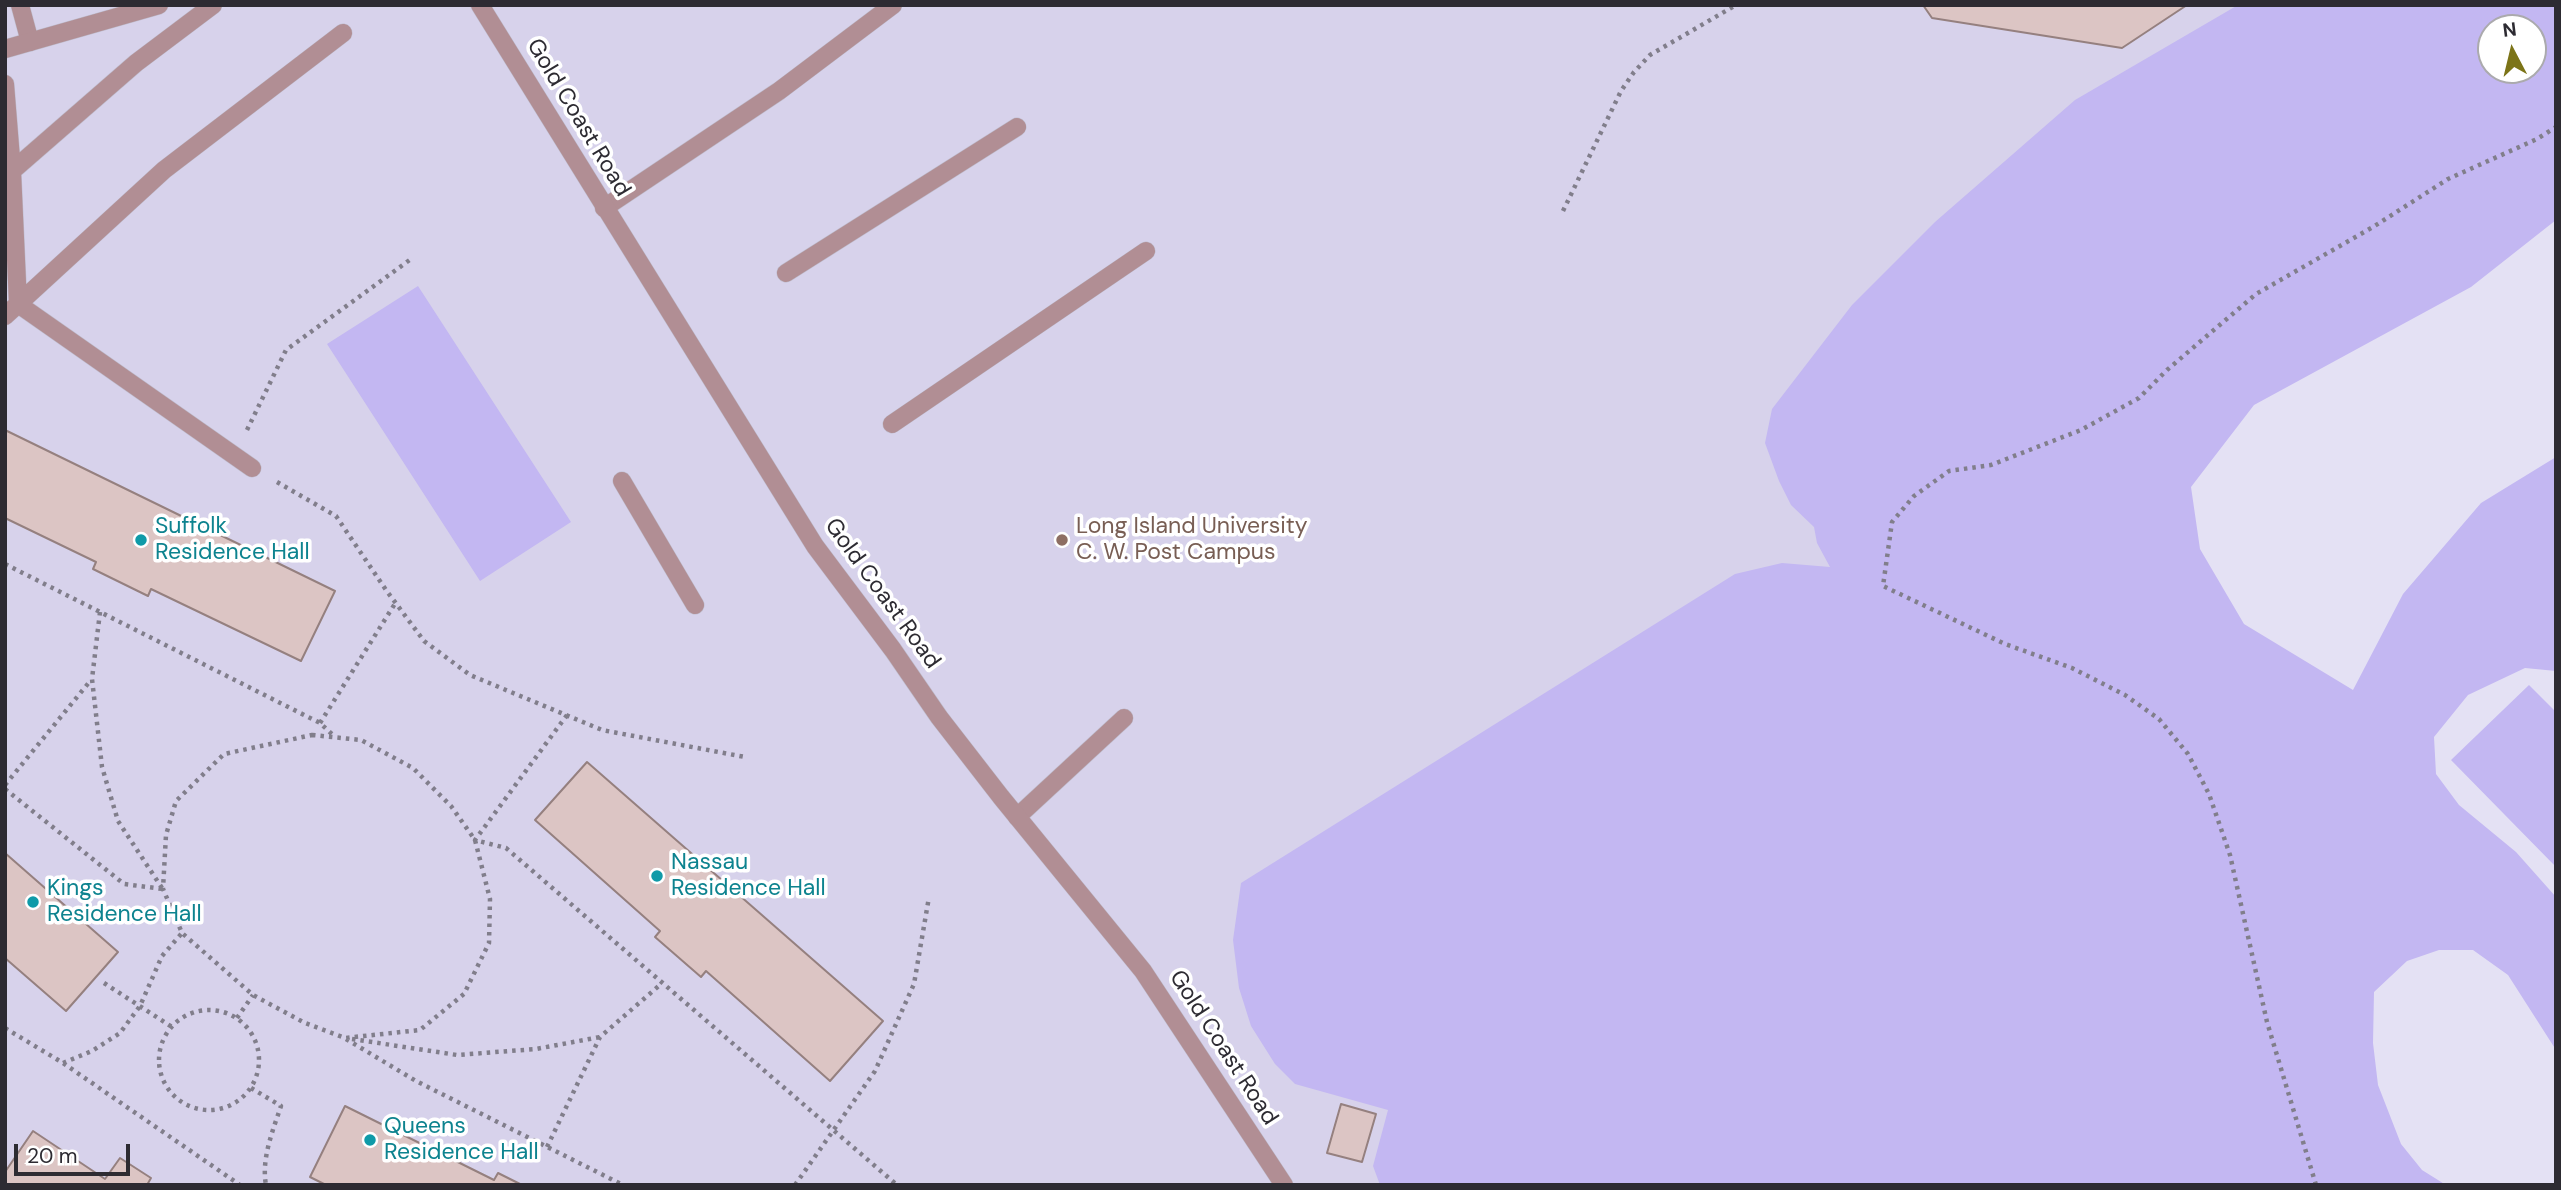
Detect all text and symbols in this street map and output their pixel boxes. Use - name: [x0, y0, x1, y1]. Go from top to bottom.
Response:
- north arrow: [2477, 14, 2547, 84]
- text: N: [2501, 16, 2518, 43]
- street label: Gold Coast Road: [520, 34, 636, 202]
- place label: Suffolk Residence Hall: [155, 513, 310, 567]
- street label: Gold Coast Road: [818, 513, 946, 675]
- place label: Long Island University C. W. Post Campus: [1076, 513, 1308, 567]
- marker: Suffolk Residence Hall: [133, 532, 149, 548]
- marker: Long Island University C. W. Post Campus: [1054, 532, 1070, 548]
- place label: Nassau Residence Hall: [671, 849, 826, 903]
- marker: Nassau Residence Hall: [649, 868, 665, 884]
- place label: Kings Residence Hall: [47, 875, 202, 929]
- marker: Kings Residence Hall: [25, 894, 41, 910]
- street label: Gold Coast Road: [1163, 965, 1283, 1131]
- place label: Queens Residence Hall: [384, 1113, 539, 1167]
- scale bar: [18, 1130, 133, 1174]
- marker: Queens Residence Hall: [362, 1132, 378, 1148]
- text: 20 m: [27, 1142, 78, 1170]

